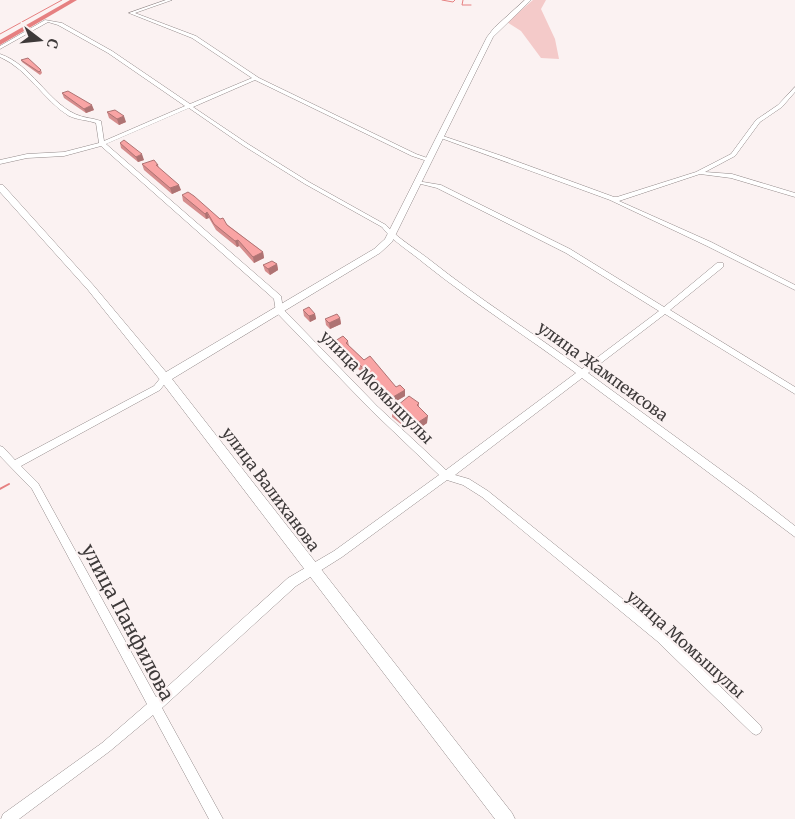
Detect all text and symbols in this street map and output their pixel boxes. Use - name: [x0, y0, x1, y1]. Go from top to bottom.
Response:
- north arrow: [15, 15, 65, 65]
- text: С: [43, 37, 62, 51]
- street label: улица Жампеисова: [534, 317, 672, 425]
- street label: улица Момышулы: [316, 326, 438, 448]
- street label: улица Валиханова: [218, 423, 324, 555]
- street label: улица Панфилова: [77, 540, 179, 704]
- street label: улица Момышулы: [623, 586, 749, 702]

